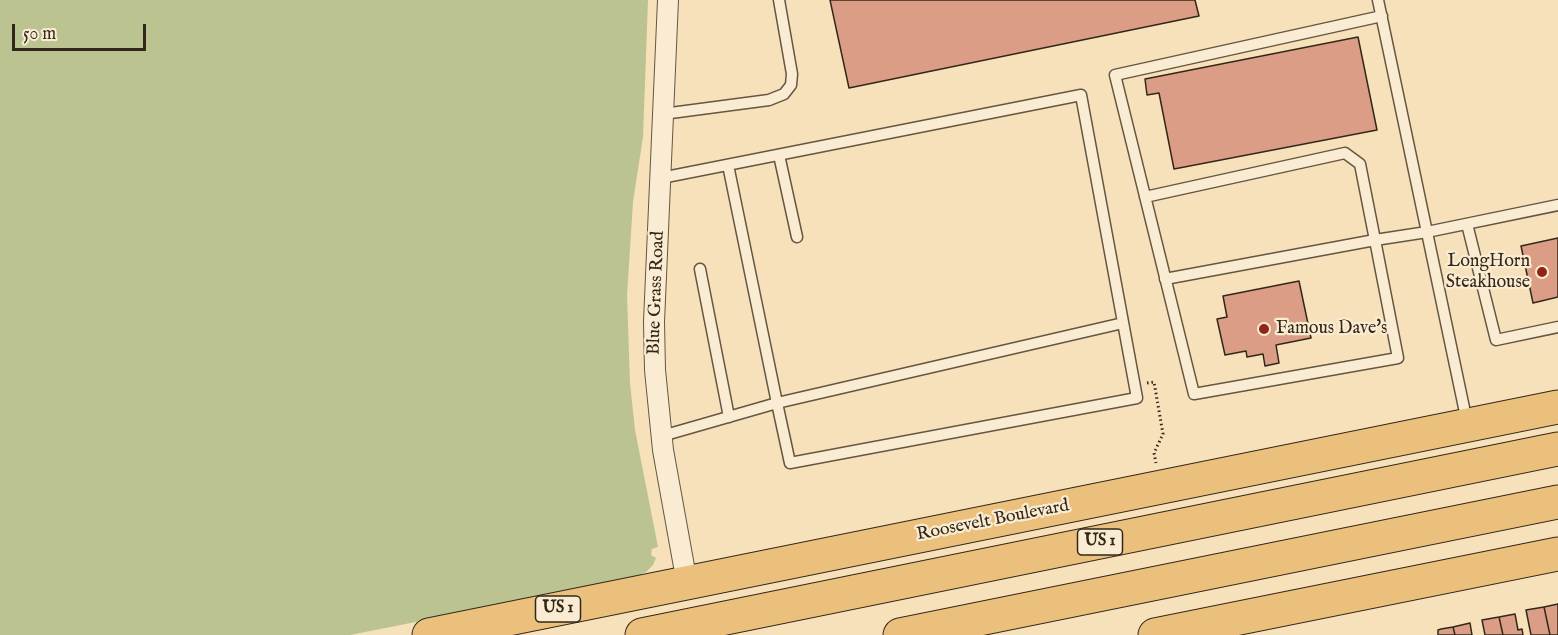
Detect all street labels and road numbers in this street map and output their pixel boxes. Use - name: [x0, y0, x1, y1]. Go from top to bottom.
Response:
- street label: Blue Grass Road: [644, 231, 670, 355]
- street label: Roosevelt Boulevard: [915, 496, 1071, 546]
- road number: US 1: [1078, 529, 1122, 555]
- road number: US 1: [536, 596, 580, 622]

